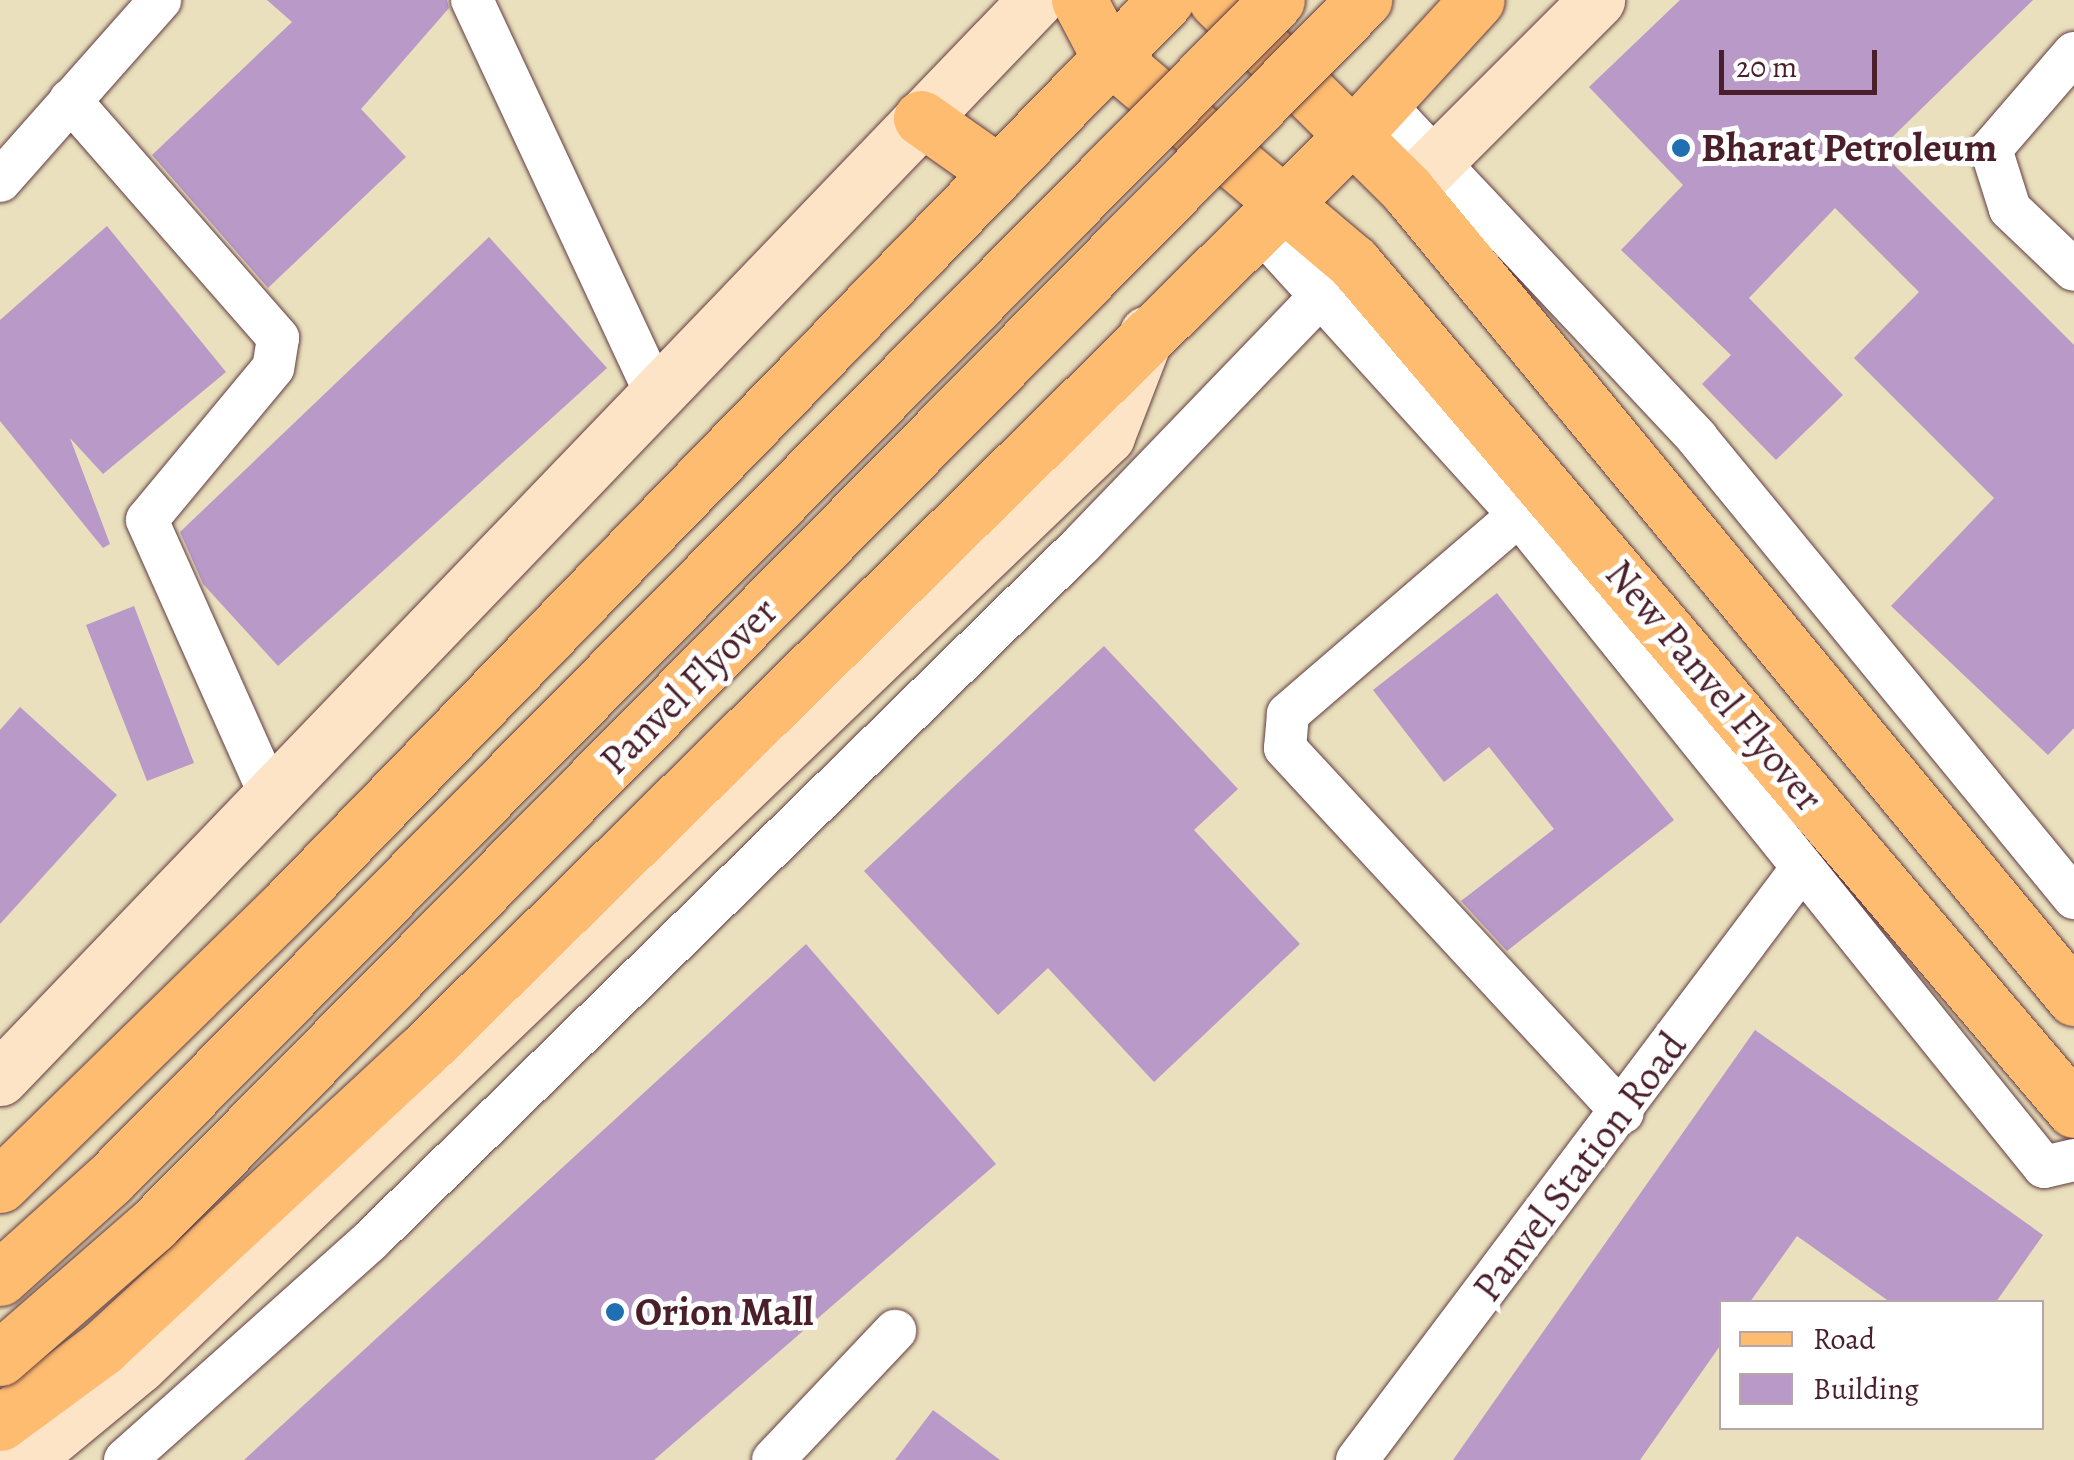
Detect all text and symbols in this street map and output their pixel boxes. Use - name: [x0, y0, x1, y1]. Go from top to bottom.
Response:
- scale bar: [1724, 30, 1882, 92]
- text: 20 m: [1736, 47, 1797, 87]
- place label: Bharat Petroleum: [1701, 124, 1997, 172]
- marker: Bharat Petroleum: [1670, 137, 1692, 159]
- street label: New Panvel Flyover: [1595, 551, 1833, 821]
- street label: Panvel Flyover: [590, 587, 788, 785]
- street label: Panvel Station Road: [1463, 1023, 1697, 1311]
- place label: Orion Mall: [635, 1288, 814, 1336]
- legend: [1719, 1300, 2044, 1430]
- marker: Orion Mall: [604, 1301, 626, 1323]
- text: Road: [1813, 1319, 1875, 1359]
- text: Building: [1813, 1369, 1919, 1409]

